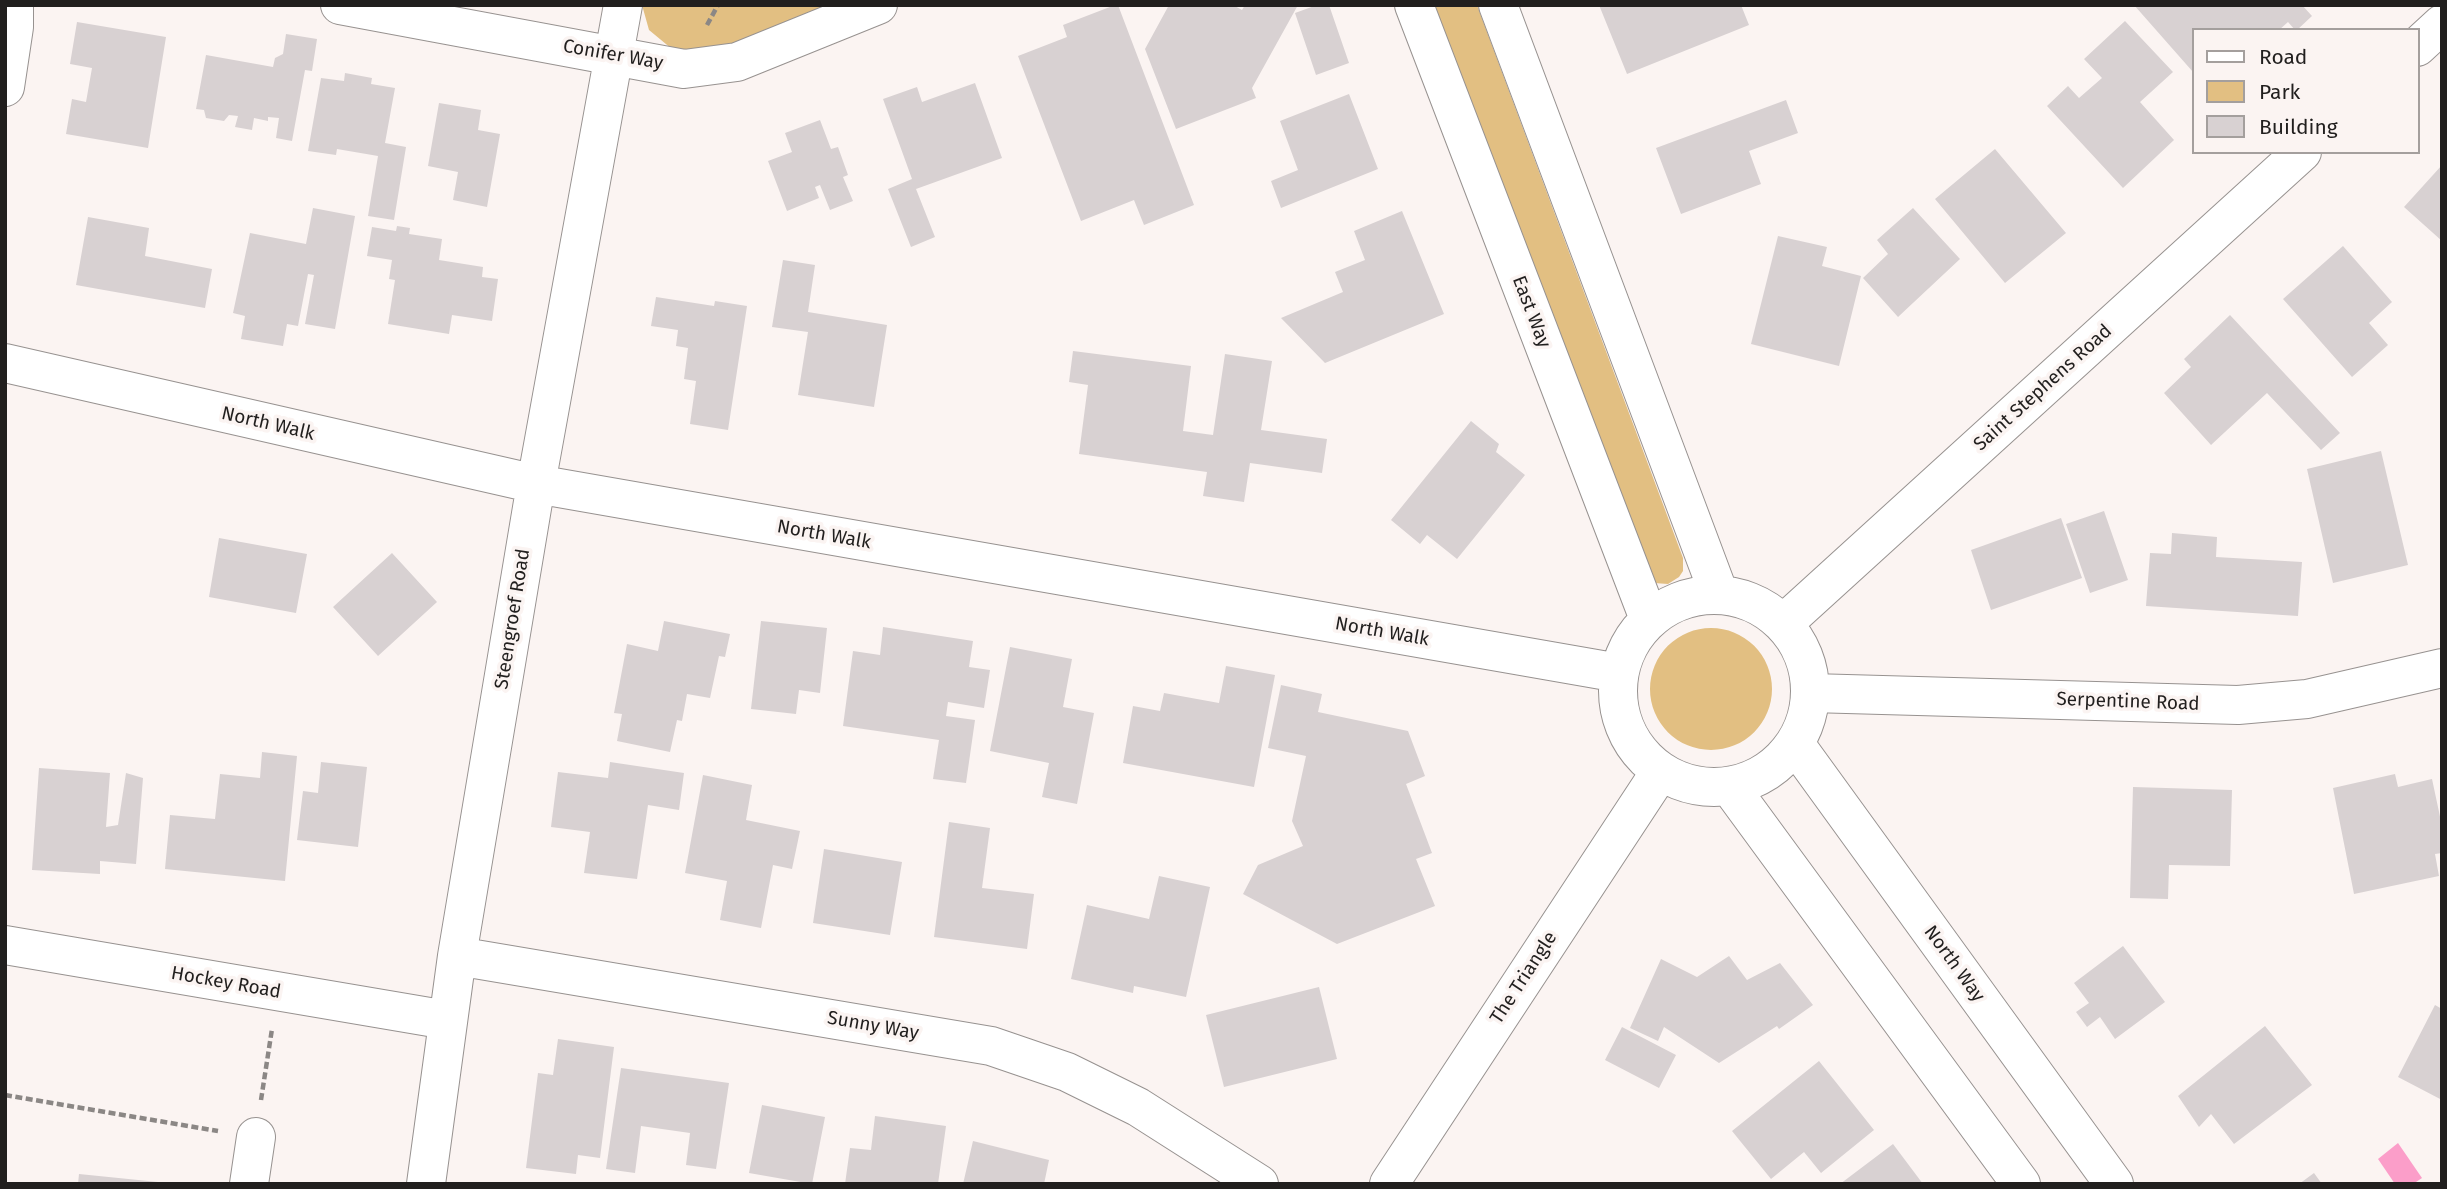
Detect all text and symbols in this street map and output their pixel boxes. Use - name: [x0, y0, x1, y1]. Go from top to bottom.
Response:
- legend: [2192, 28, 2419, 154]
- street label: Conifer Way: [561, 35, 665, 75]
- text: Road: [2259, 44, 2307, 70]
- text: Park: [2259, 79, 2300, 105]
- text: Building: [2259, 114, 2338, 140]
- street label: East Way: [1507, 273, 1555, 351]
- street label: Saint Stephens Road: [1969, 320, 2117, 456]
- street label: North Walk: [219, 402, 317, 446]
- street label: North Walk: [775, 516, 873, 554]
- street label: Steengroef Road: [491, 547, 535, 691]
- street label: North Walk: [1333, 613, 1431, 651]
- street label: Serpentine Road: [2056, 688, 2200, 716]
- street label: North Way: [1919, 921, 1989, 1007]
- street label: The Triangle: [1486, 928, 1562, 1028]
- street label: Hockey Road: [169, 962, 283, 1004]
- street label: Sunny Way: [825, 1007, 921, 1045]

